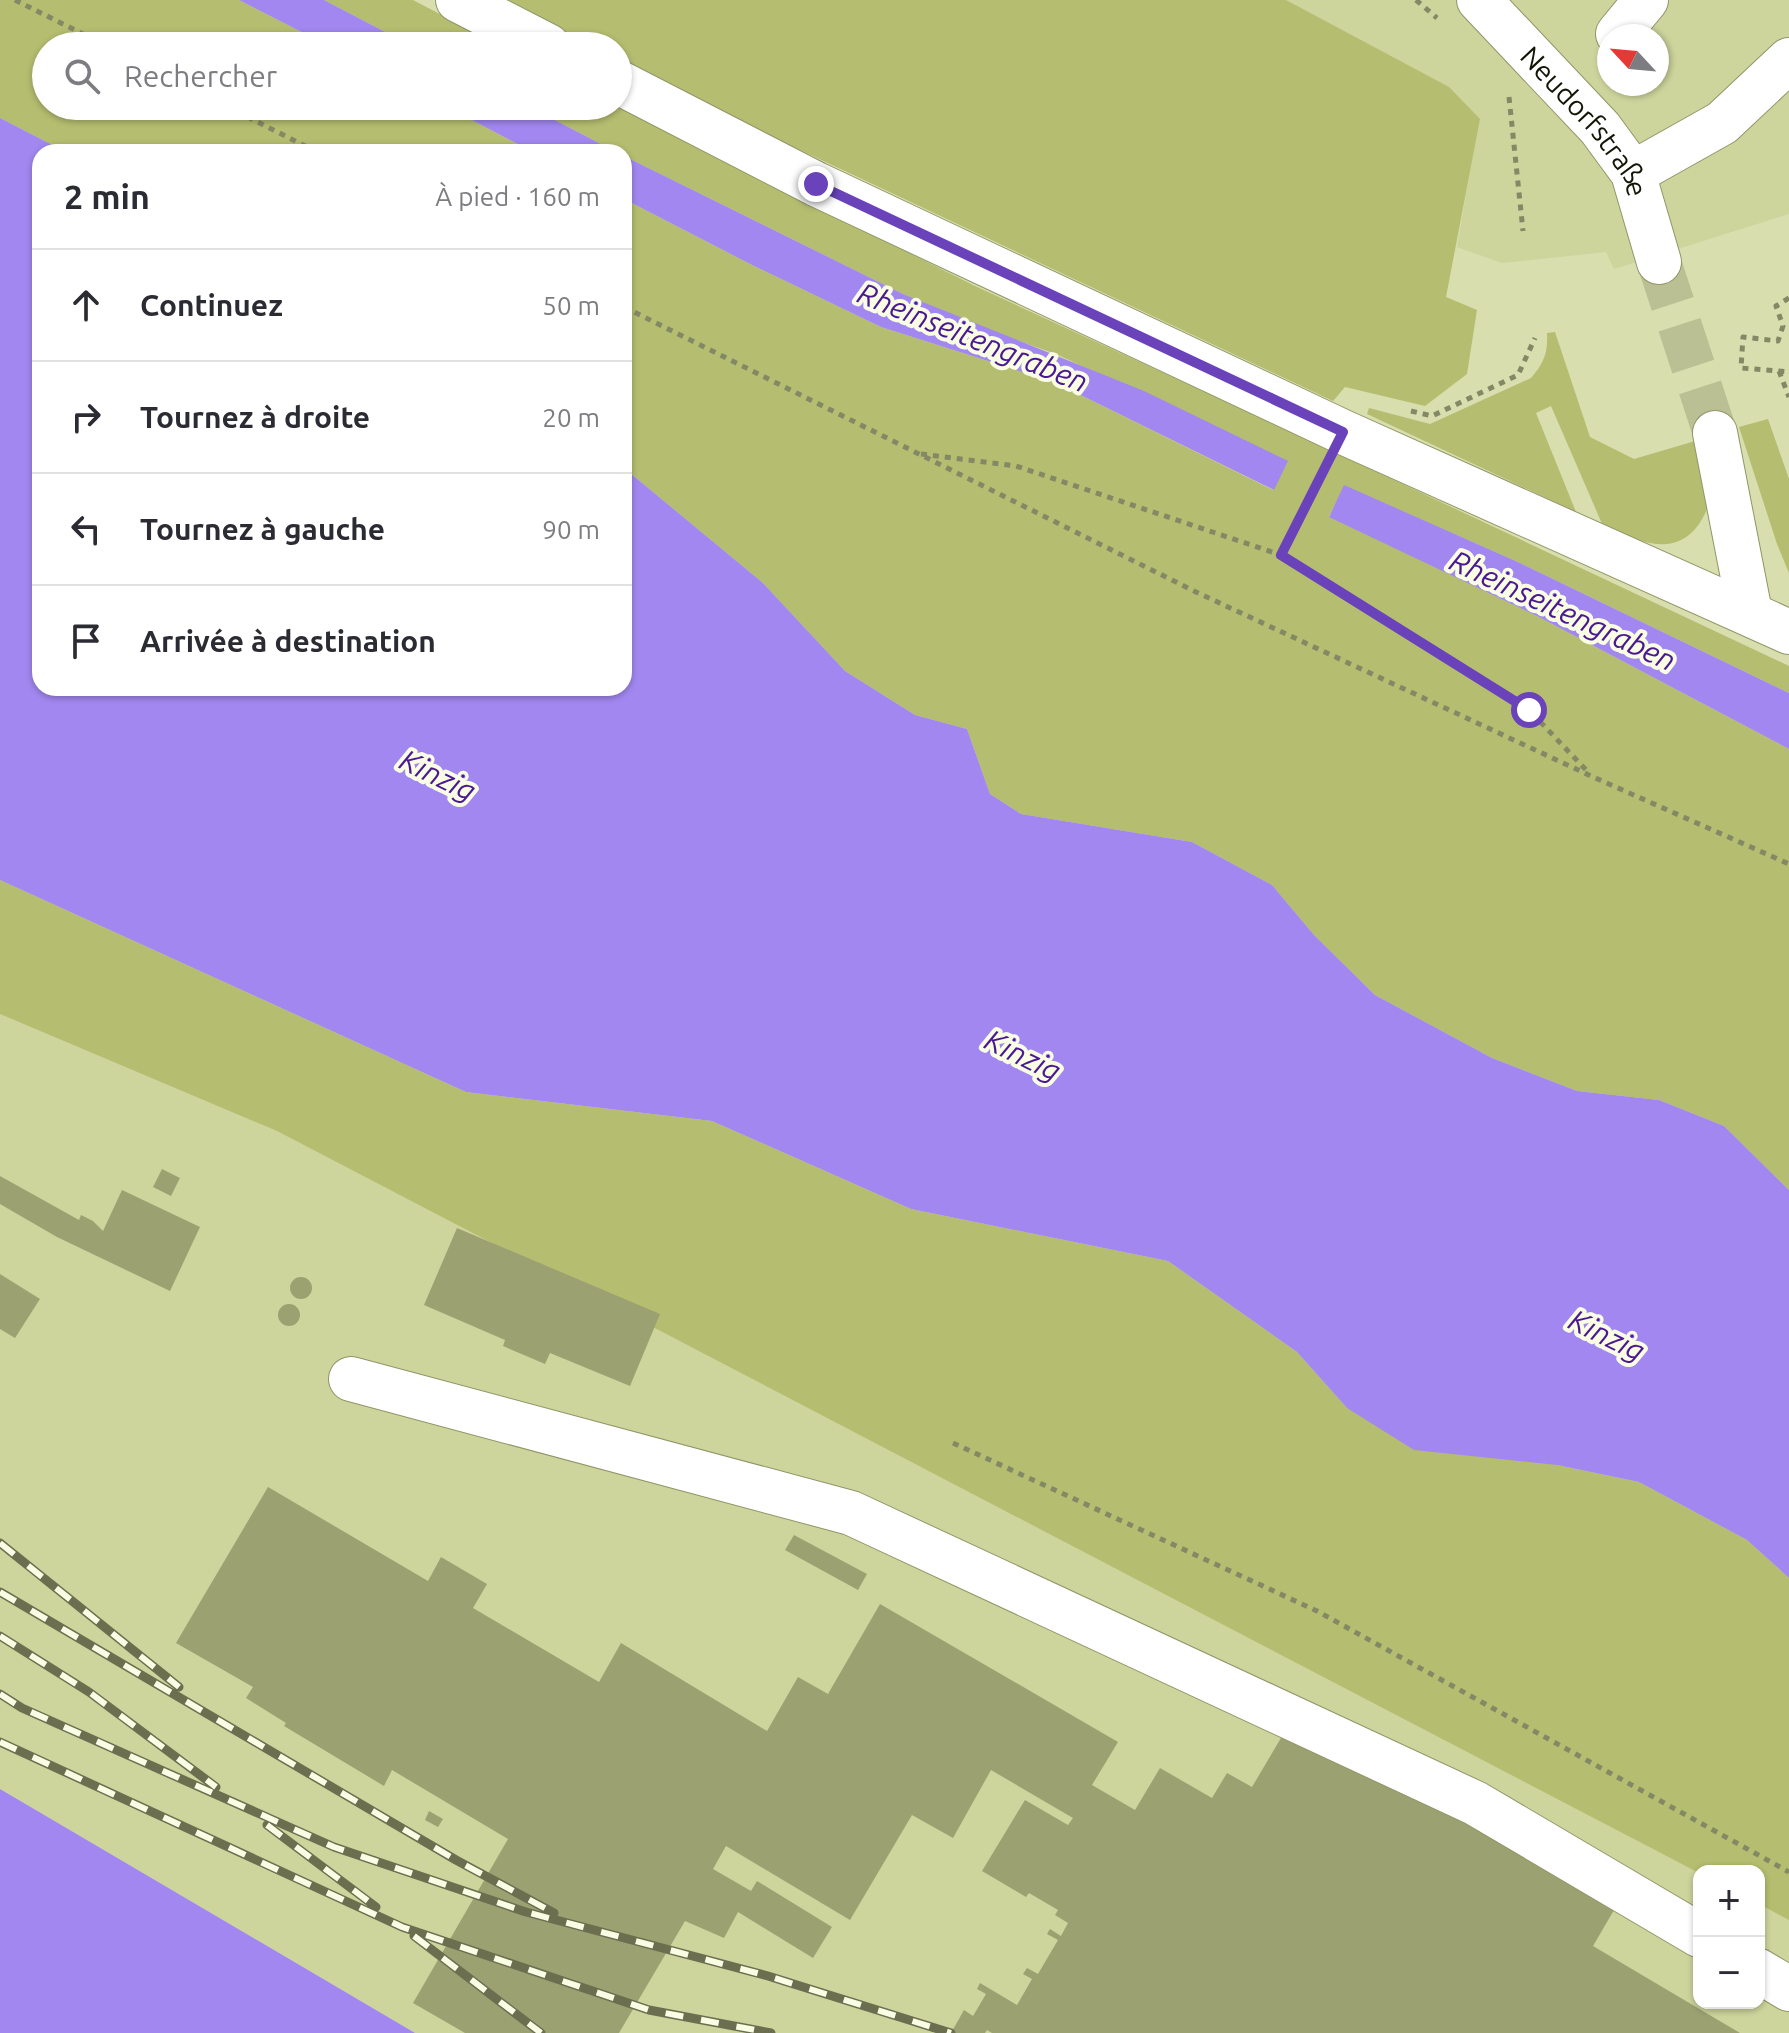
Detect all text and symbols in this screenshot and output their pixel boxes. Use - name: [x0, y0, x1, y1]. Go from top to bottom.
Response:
- north arrow: [1597, 24, 1669, 96]
- search box: [32, 32, 632, 120]
- street label: Neudorfstraße: [1515, 39, 1654, 200]
- icon: search: [60, 54, 104, 98]
- text: Rechercher: [124, 59, 277, 93]
- route end: [798, 166, 834, 202]
- text: 2 min: [64, 177, 150, 215]
- text: À pied · 160 m: [435, 182, 600, 211]
- water label: Rheinseitengraben: [853, 275, 1093, 399]
- icon: ahead: [64, 283, 108, 327]
- text: Continuez: [140, 288, 283, 322]
- text: 50 m: [542, 291, 600, 320]
- icon: right: [64, 395, 108, 439]
- text: Tournez à droite: [140, 400, 370, 434]
- text: 20 m: [542, 403, 600, 432]
- icon: left: [64, 507, 108, 551]
- text: Tournez à gauche: [140, 512, 385, 546]
- text: 90 m: [542, 515, 600, 544]
- water label: Rheinseitengraben: [1445, 543, 1681, 677]
- icon: arrive: [64, 619, 108, 663]
- text: Arrivée à destination: [140, 624, 436, 658]
- route start: [1511, 692, 1547, 728]
- water label: Kinzig: [395, 742, 481, 808]
- water label: Kinzig: [980, 1022, 1066, 1088]
- water label: Kinzig: [1564, 1302, 1650, 1368]
- map controls: [1693, 1865, 1765, 2009]
- button: +: [1693, 1865, 1765, 1937]
- button: −: [1693, 1937, 1765, 2009]

